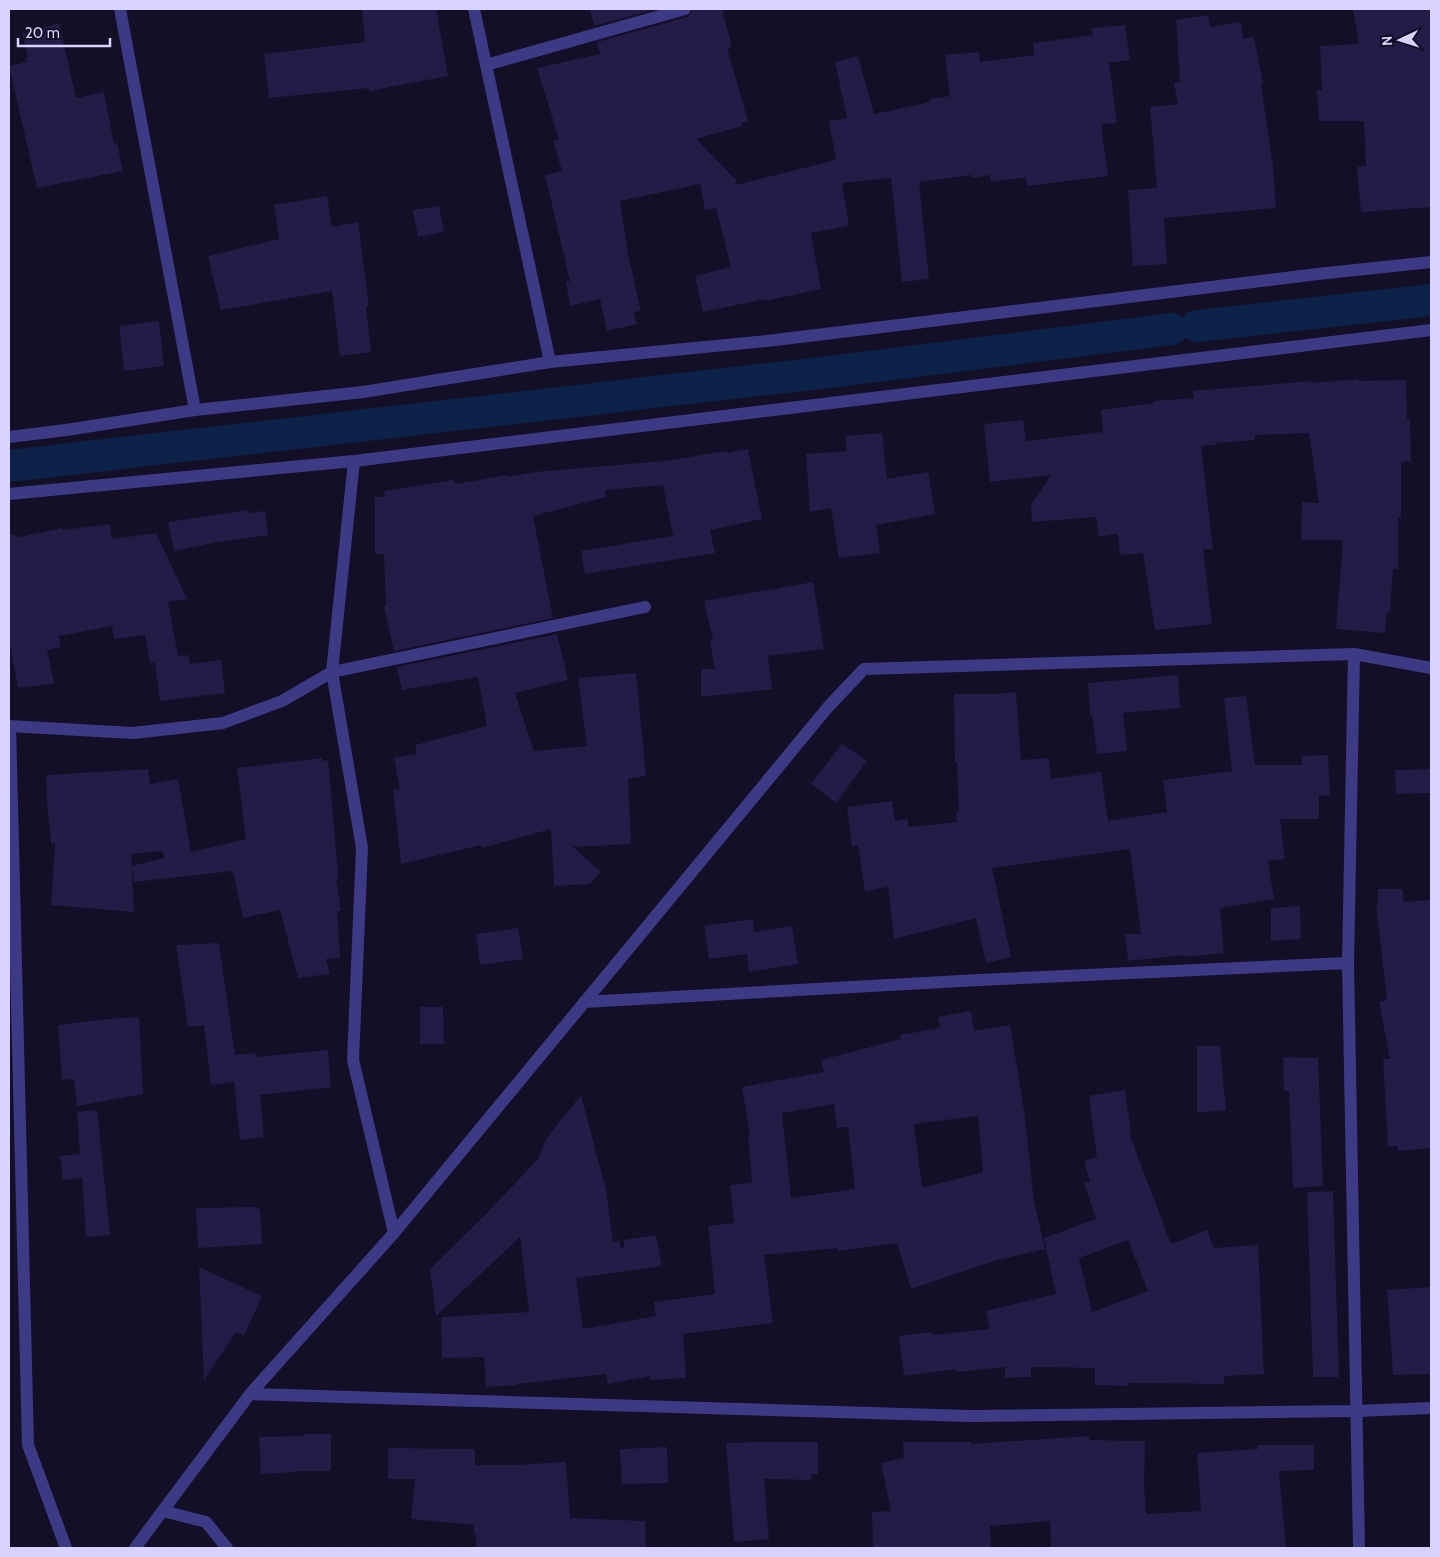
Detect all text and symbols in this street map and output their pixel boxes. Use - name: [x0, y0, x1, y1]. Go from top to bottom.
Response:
- scale bar: [18, 15, 110, 47]
- north arrow: [1375, 15, 1425, 65]
- text: 20 m: [25, 24, 60, 42]
- text: N: [1378, 35, 1396, 46]

